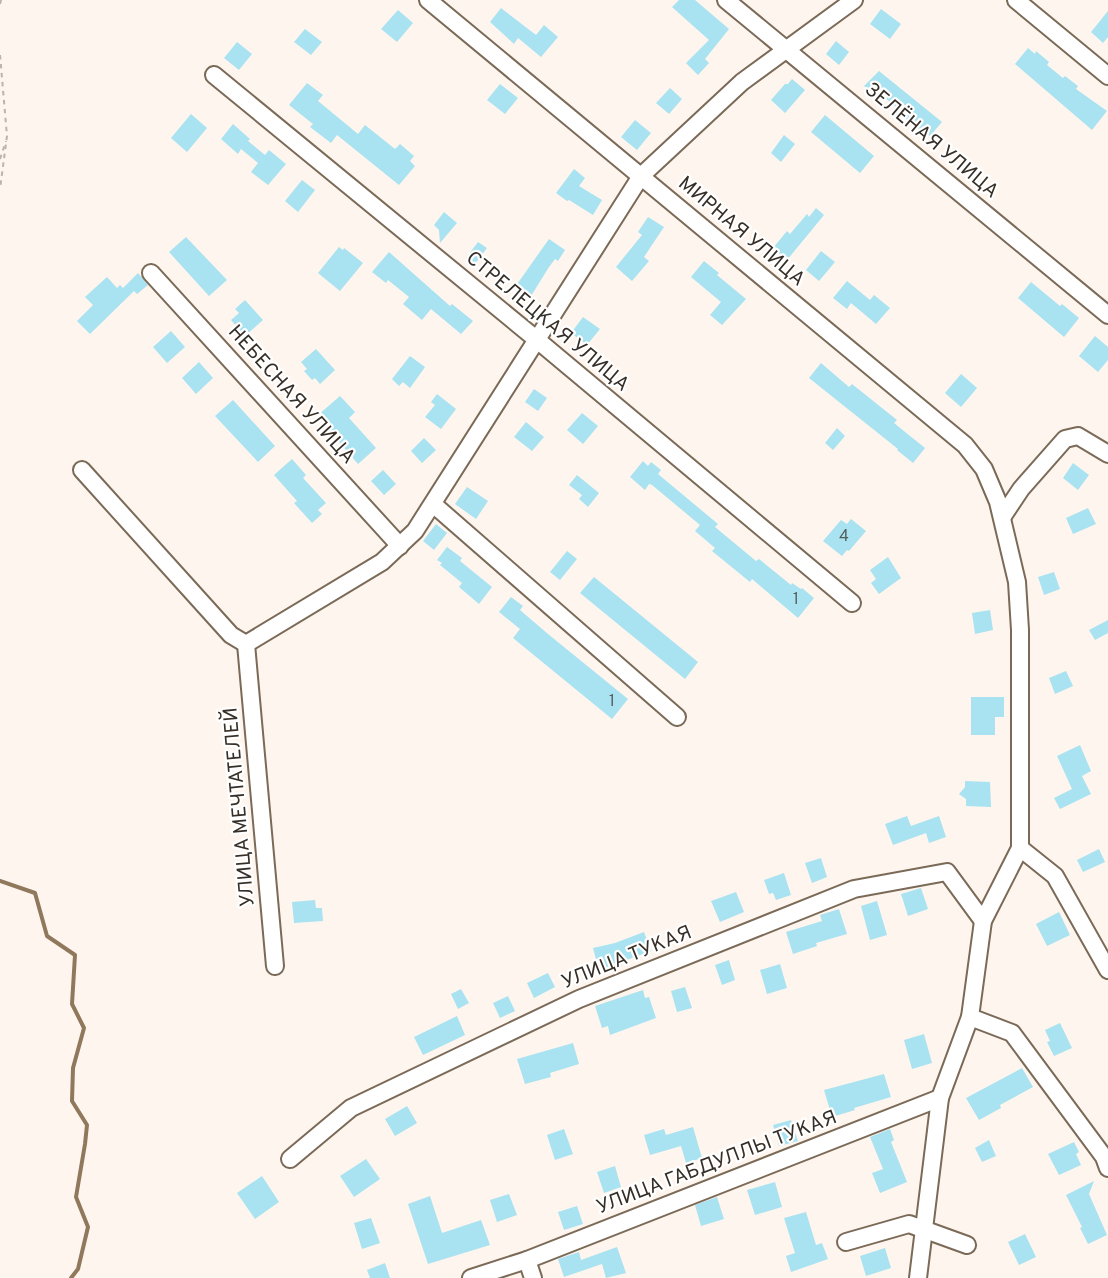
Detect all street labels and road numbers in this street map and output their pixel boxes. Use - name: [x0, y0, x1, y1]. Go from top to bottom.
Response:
- street label: ЗЕЛЁНАЯ УЛИЦА: [859, 76, 1004, 205]
- street label: МИРНАЯ УЛИЦА: [672, 171, 810, 293]
- street label: СТРЕЛЕЦКАЯ УЛИЦА: [460, 246, 634, 398]
- street label: НЕБЕСНАЯ УЛИЦА: [222, 320, 360, 470]
- street label: УЛИЦА МЕЧТАТЕЛЕЙ: [216, 706, 262, 908]
- street label: УЛИЦА ТУКАЯ: [558, 920, 696, 996]
- street label: УЛИЦА ГАБДУЛЛЫ ТУКАЯ: [593, 1105, 841, 1221]

